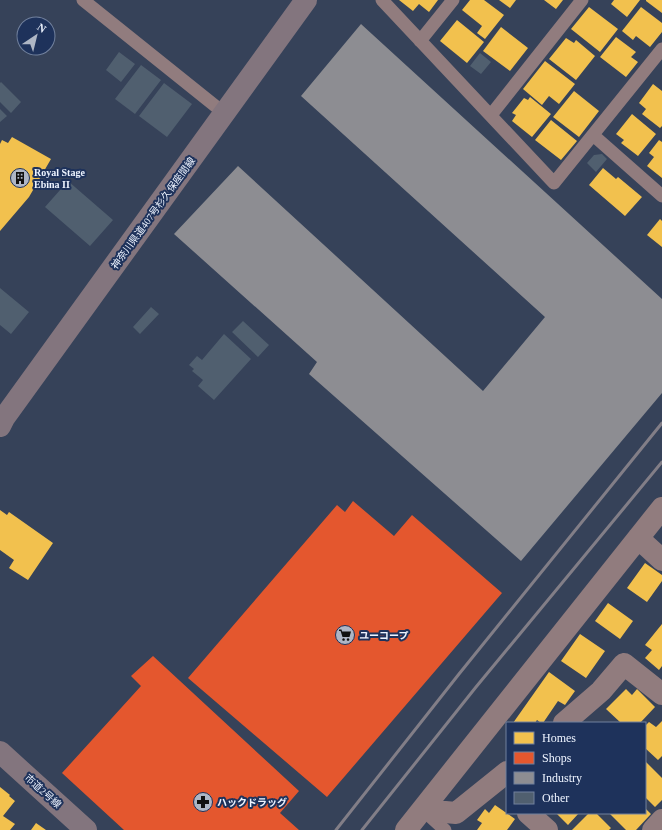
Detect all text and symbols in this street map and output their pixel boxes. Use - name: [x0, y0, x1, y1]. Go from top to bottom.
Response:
- north arrow: [16, 16, 56, 56]
- text: N: [35, 21, 48, 35]
- street label: 神奈川県道407号杉久保座間線: [109, 155, 197, 271]
- building icon: Royal Stage Ebina II: [9, 167, 31, 189]
- place label: Royal Stage Ebina II: [34, 167, 85, 190]
- supermarket icon: ユーコープ: [334, 624, 356, 646]
- place label: ユーコープ: [359, 630, 408, 641]
- legend: [506, 722, 646, 814]
- text: Homes: [542, 731, 576, 745]
- text: Shops: [542, 751, 572, 765]
- text: Industry: [542, 771, 582, 785]
- street label: 市道2号線: [23, 772, 63, 810]
- pharmacy icon: ハックドラッグ: [192, 791, 214, 813]
- text: Other: [542, 791, 569, 805]
- place label: ハックドラッグ: [217, 797, 287, 808]

